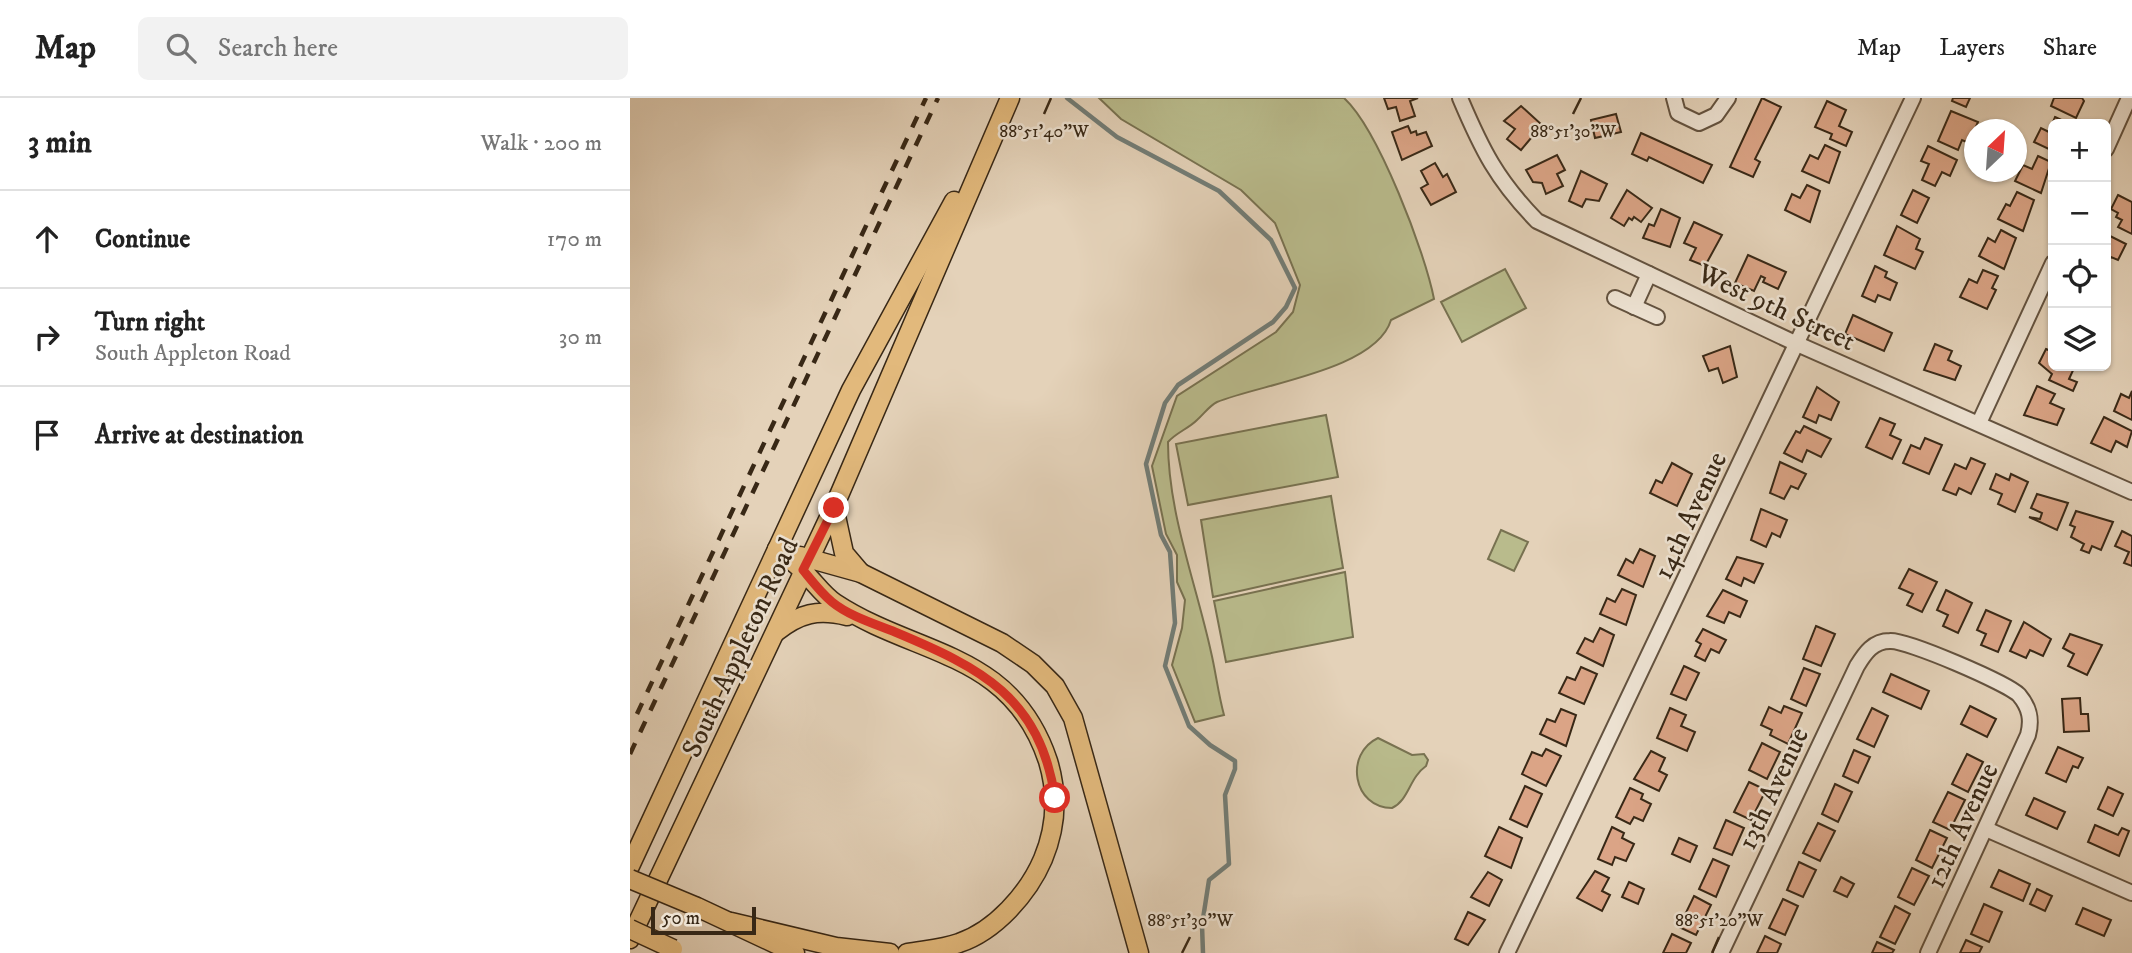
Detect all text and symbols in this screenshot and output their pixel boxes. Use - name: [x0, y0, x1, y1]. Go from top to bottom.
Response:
- search box: [138, 17, 628, 80]
- text: Map: [35, 28, 96, 69]
- icon: search: [162, 29, 200, 67]
- text: Search here: [218, 32, 338, 65]
- text: Map: [1857, 33, 1901, 63]
- text: Layers: [1939, 33, 2005, 63]
- text: Share: [2043, 33, 2097, 63]
- north arrow: [1964, 119, 2027, 182]
- map controls: [2048, 119, 2111, 371]
- button: +: [2048, 119, 2111, 182]
- text: 88°51'40"W: [999, 121, 1089, 143]
- text: 88°51'30"W: [1530, 121, 1616, 143]
- text: 3 min: [28, 125, 92, 162]
- text: Walk · 200 m: [481, 129, 602, 158]
- button: −: [2048, 182, 2111, 245]
- icon: ahead: [28, 220, 66, 258]
- text: Continue: [95, 223, 190, 256]
- text: 170 m: [547, 225, 602, 254]
- button: locate: [2048, 245, 2111, 308]
- street label: West 9th Street: [1691, 255, 1861, 359]
- text: Turn right: [95, 306, 205, 339]
- button: layers: [2048, 308, 2111, 371]
- icon: right: [28, 318, 66, 356]
- text: 30 m: [559, 323, 602, 352]
- text: South Appleton Road: [95, 339, 291, 368]
- icon: arrive: [28, 416, 66, 454]
- text: Arrive at destination: [95, 419, 304, 452]
- street label: 14th Avenue: [1646, 446, 1735, 585]
- route end: [818, 492, 849, 523]
- street label: South Appleton Road: [674, 532, 807, 763]
- street label: 13th Avenue: [1730, 722, 1817, 855]
- street label: 12th Avenue: [1918, 757, 2007, 894]
- route start: [1039, 782, 1070, 813]
- scale bar: [651, 904, 756, 936]
- text: 50 m: [662, 907, 700, 930]
- text: 88°51'30"W: [1147, 910, 1233, 932]
- text: 88°51'20"W: [1675, 910, 1763, 932]

